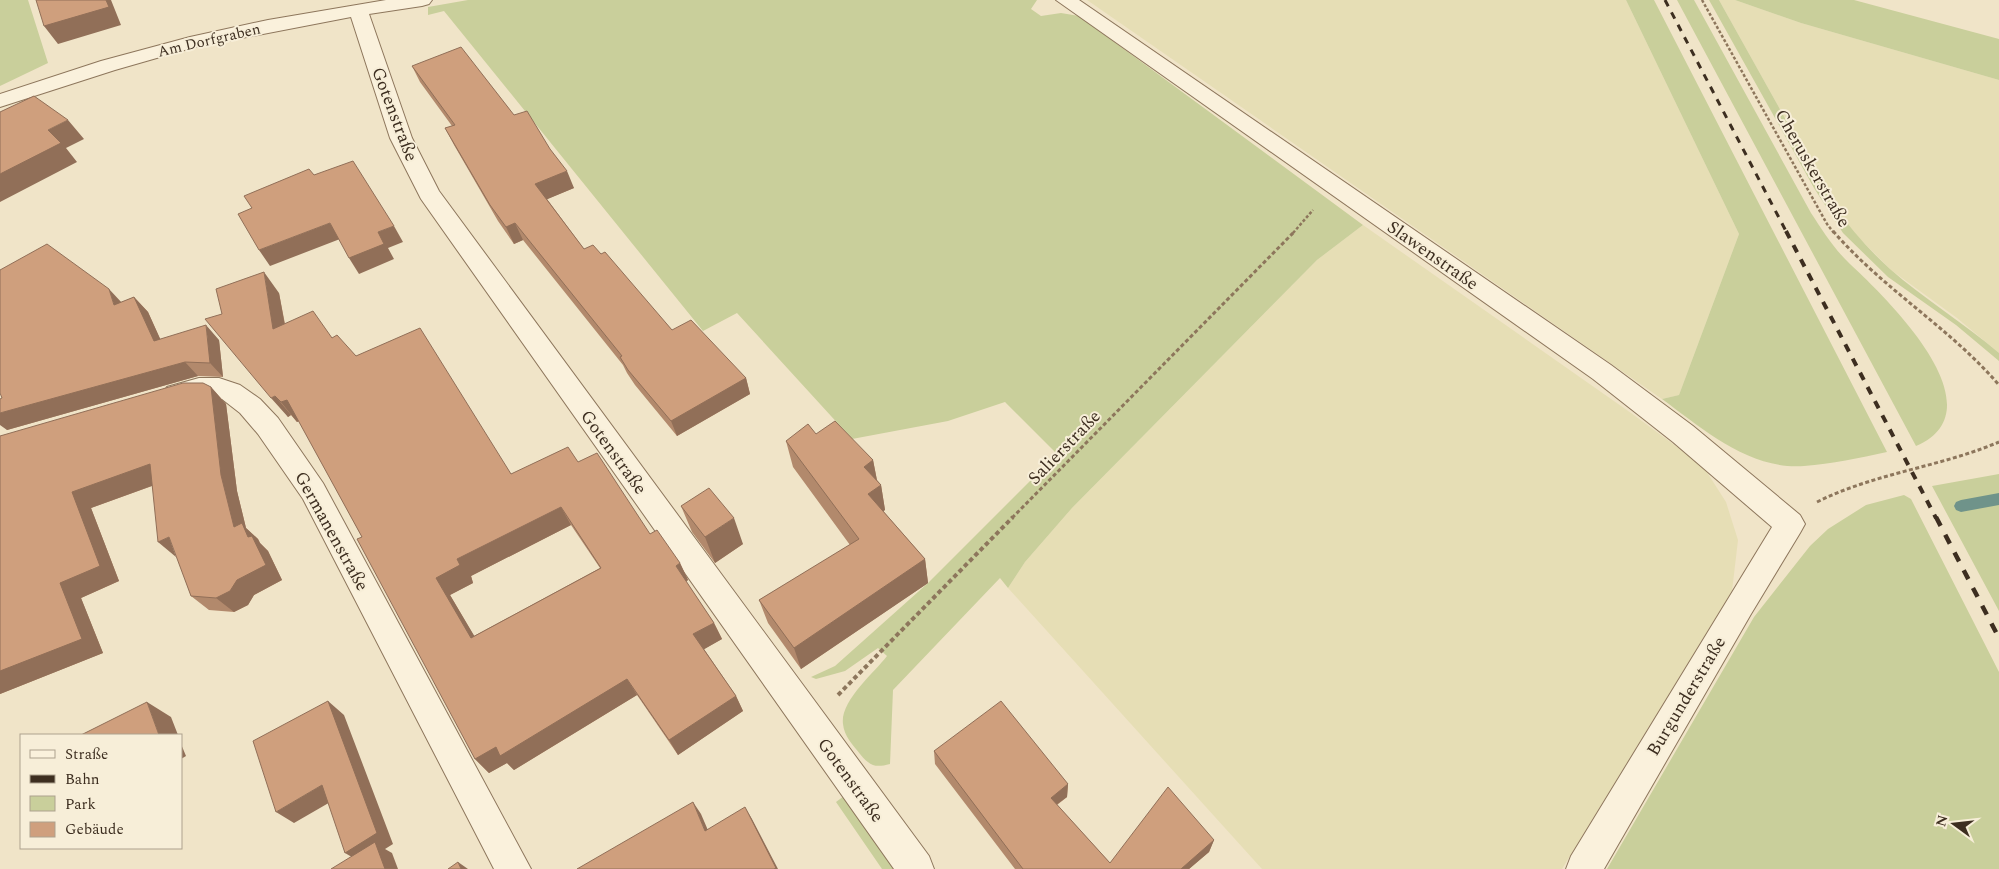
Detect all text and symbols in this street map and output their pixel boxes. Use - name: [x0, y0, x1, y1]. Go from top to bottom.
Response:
- street label: Am Dorfgraben: [156, 17, 263, 63]
- street label: Gotenstraße: [364, 63, 425, 165]
- street label: Cheruskerstraße: [1768, 104, 1857, 232]
- street label: Slawenstraße: [1381, 214, 1484, 297]
- street label: Gotenstraße: [574, 404, 654, 500]
- street label: Salierstraße: [1022, 404, 1107, 491]
- street label: Germanenstraße: [287, 466, 376, 596]
- street label: Burgunderstraße: [1640, 631, 1733, 761]
- street label: Gotenstraße: [811, 732, 891, 828]
- legend: [20, 734, 182, 849]
- text: Straße: [65, 743, 108, 766]
- text: Bahn: [65, 768, 100, 791]
- text: Park: [65, 793, 96, 816]
- north arrow: [1929, 799, 1979, 849]
- text: N: [1930, 813, 1954, 829]
- text: Gebäude: [65, 818, 124, 841]

